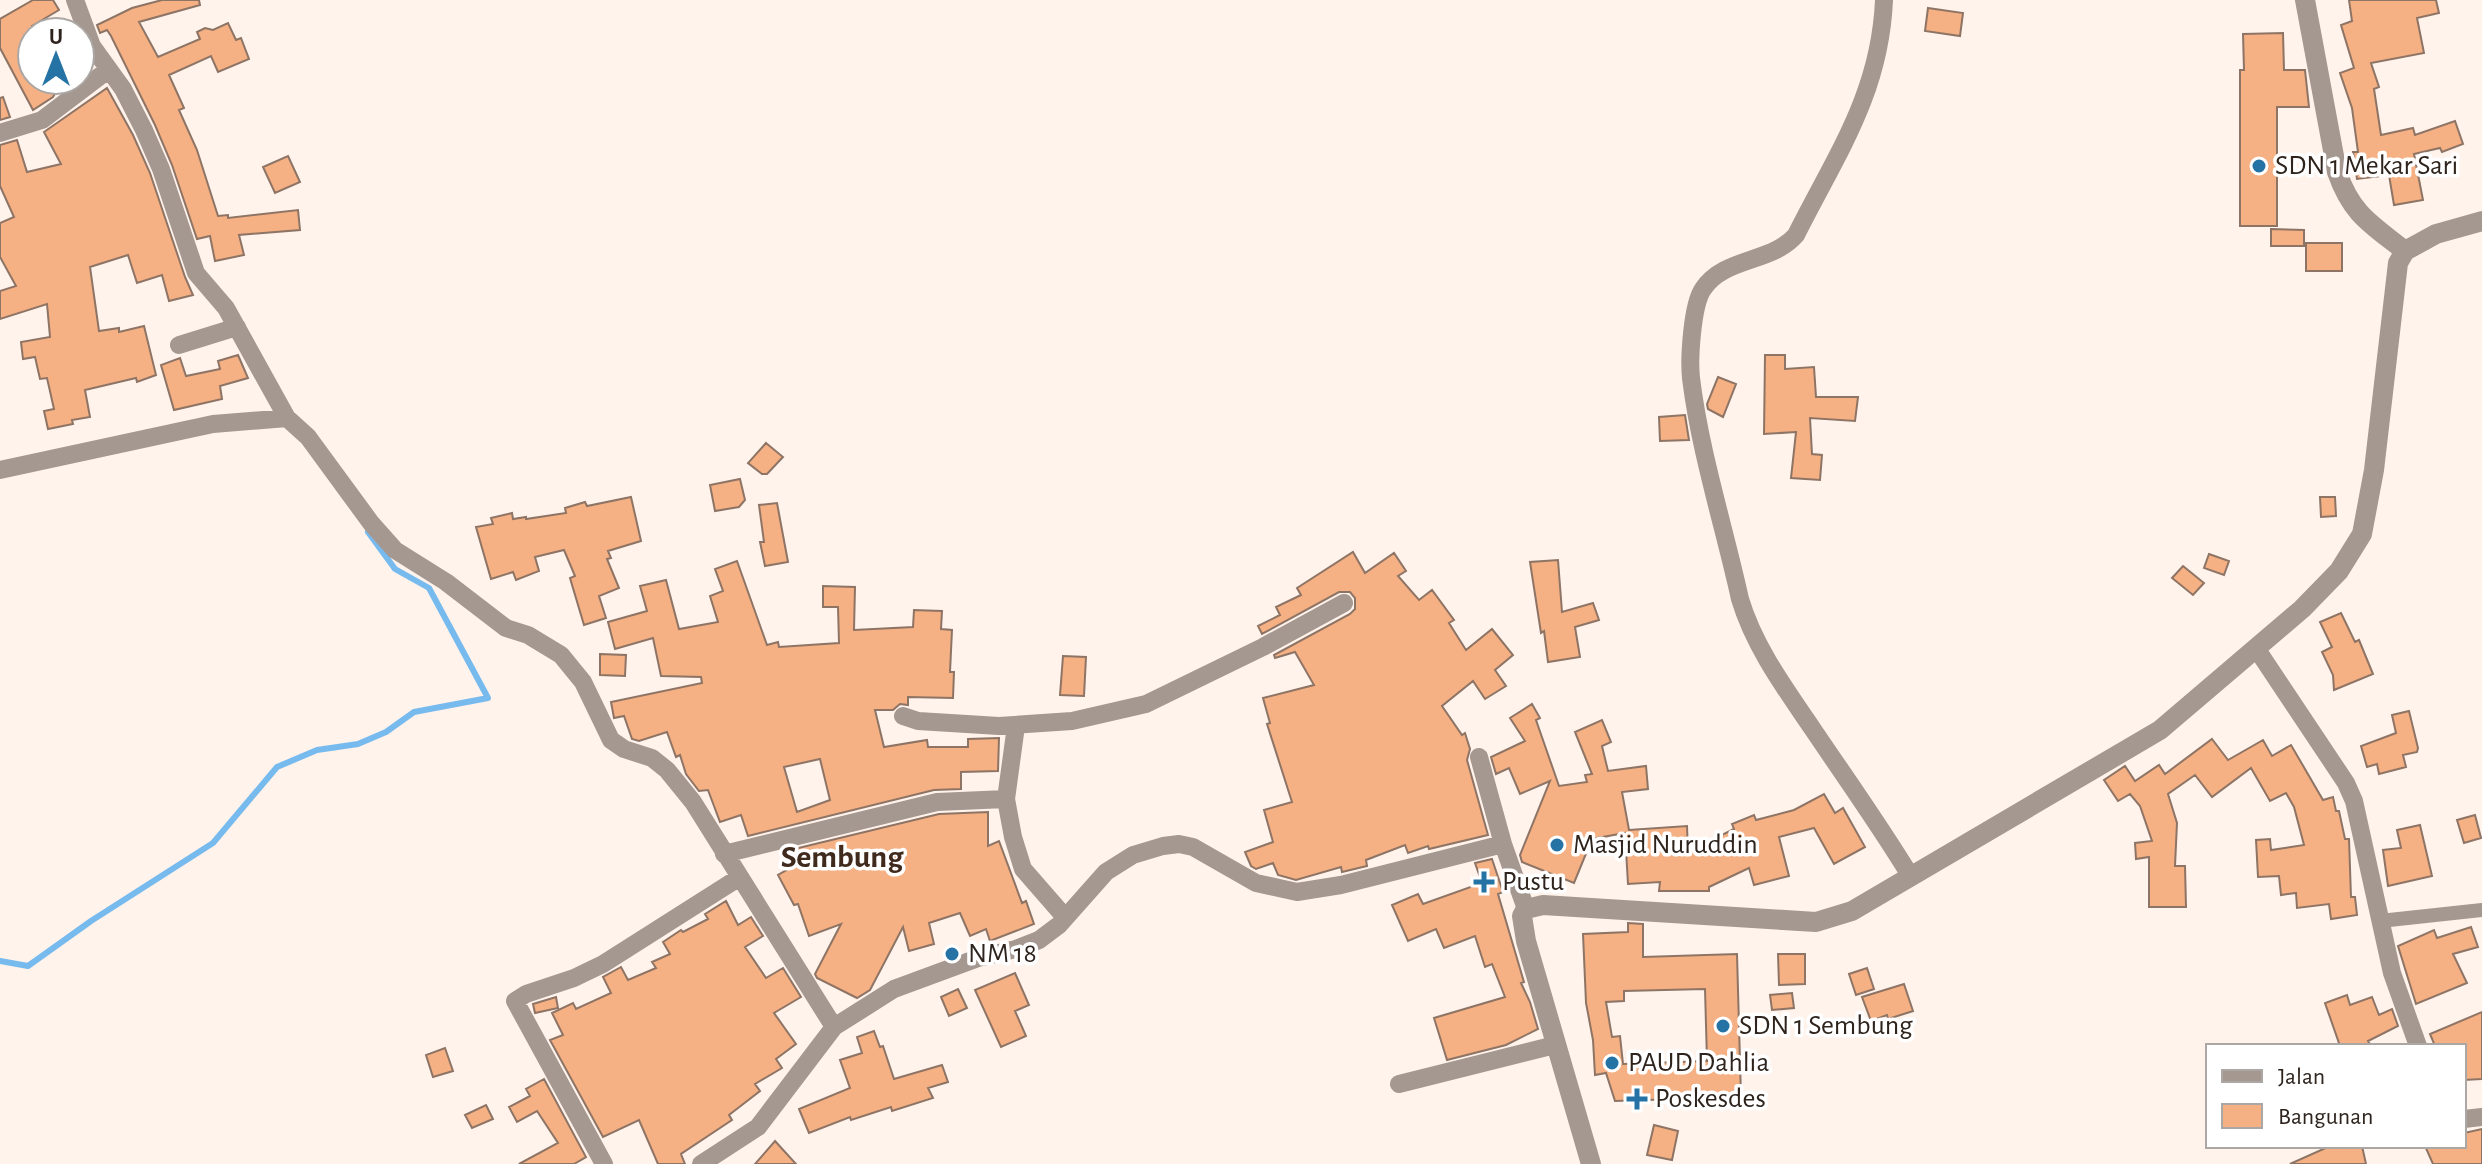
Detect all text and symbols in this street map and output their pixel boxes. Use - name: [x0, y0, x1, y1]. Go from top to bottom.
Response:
- north arrow: [16, 16, 96, 96]
- text: U: [49, 26, 63, 48]
- place label: SDN 1 Mekar Sari: [2275, 152, 2458, 180]
- marker: SDN 1 Mekar Sari: [2250, 157, 2268, 175]
- place label: Masjid Nuruddin: [1573, 831, 1758, 859]
- marker: Masjid Nuruddin: [1548, 836, 1566, 854]
- district label: Sembung: [781, 841, 904, 873]
- place label: Pustu: [1502, 868, 1564, 896]
- marker: Pustu: [1473, 871, 1495, 893]
- place label: NM 18: [968, 940, 1037, 968]
- marker: NM 18: [943, 945, 961, 963]
- place label: SDN 1 Sembung: [1739, 1012, 1913, 1040]
- marker: SDN 1 Sembung: [1714, 1017, 1732, 1035]
- legend: [2206, 1044, 2466, 1148]
- place label: PAUD Dahlia: [1628, 1049, 1769, 1077]
- marker: PAUD Dahlia: [1603, 1054, 1621, 1072]
- text: Jalan: [2278, 1065, 2325, 1089]
- place label: Poskesdes: [1655, 1085, 1766, 1113]
- marker: Poskesdes: [1626, 1088, 1648, 1110]
- text: Bangunan: [2278, 1105, 2373, 1129]

